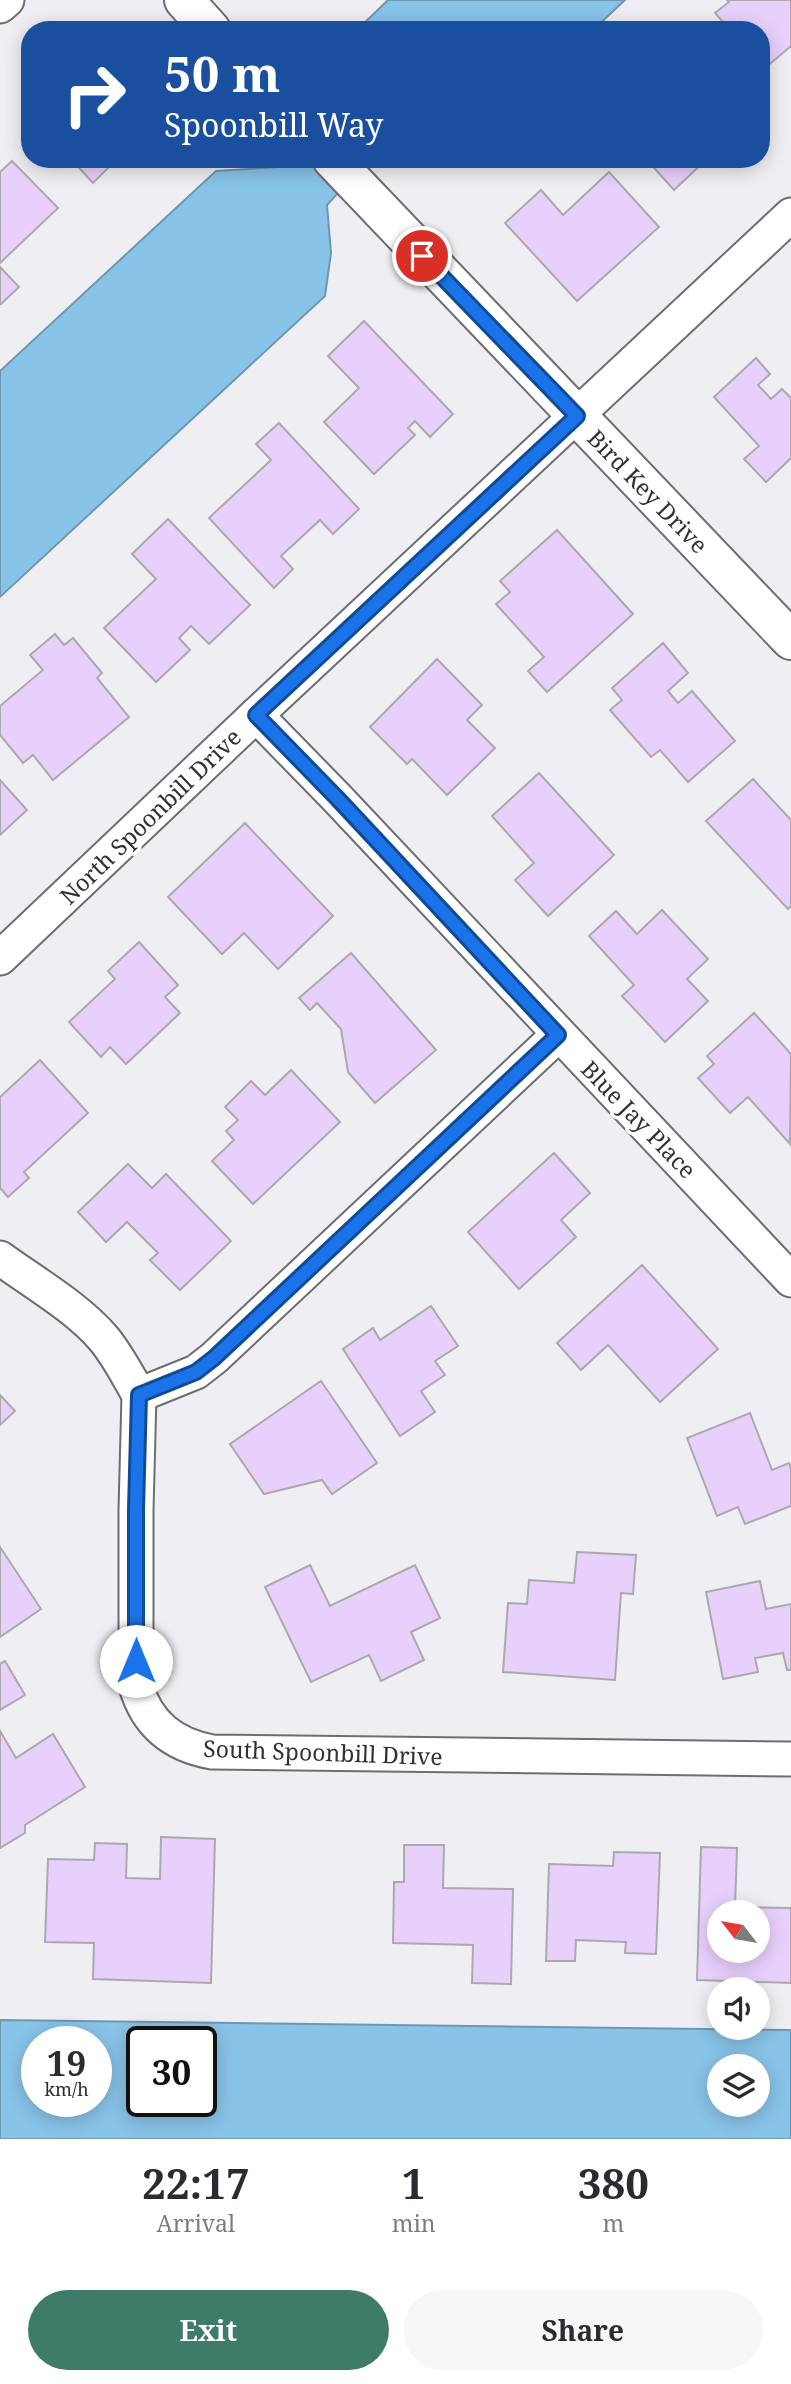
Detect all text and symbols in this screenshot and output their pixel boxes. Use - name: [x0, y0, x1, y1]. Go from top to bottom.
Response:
- text: 50 m: [164, 40, 280, 106]
- icon: right: [49, 49, 140, 140]
- text: Spoonbill Way: [164, 103, 383, 146]
- pin: [392, 226, 452, 286]
- icon: arrive: [403, 237, 441, 275]
- street label: Bird Key Drive: [581, 422, 715, 560]
- street label: North Spoonbill Drive: [52, 721, 248, 911]
- street label: Blue Jay Place: [575, 1053, 703, 1185]
- position arrow: [99, 1624, 173, 1698]
- street label: South Spoonbill Drive: [203, 1732, 443, 1772]
- north arrow: [707, 1900, 770, 1964]
- map controls: [707, 1900, 770, 2117]
- button: sound: [707, 1977, 770, 2040]
- speed limit sign: 30: [126, 2026, 217, 2117]
- text: 19: [47, 2039, 86, 2086]
- button: layers: [707, 2054, 770, 2117]
- text: km/h: [44, 2077, 89, 2101]
- text: 22:17: [142, 2154, 250, 2211]
- text: 1: [402, 2154, 426, 2211]
- text: 380: [578, 2154, 649, 2211]
- text: Arrival: [157, 2207, 235, 2239]
- text: min: [392, 2207, 436, 2239]
- text: m: [602, 2207, 624, 2239]
- button: Exit: [28, 2290, 389, 2370]
- button: Share: [403, 2290, 763, 2370]

